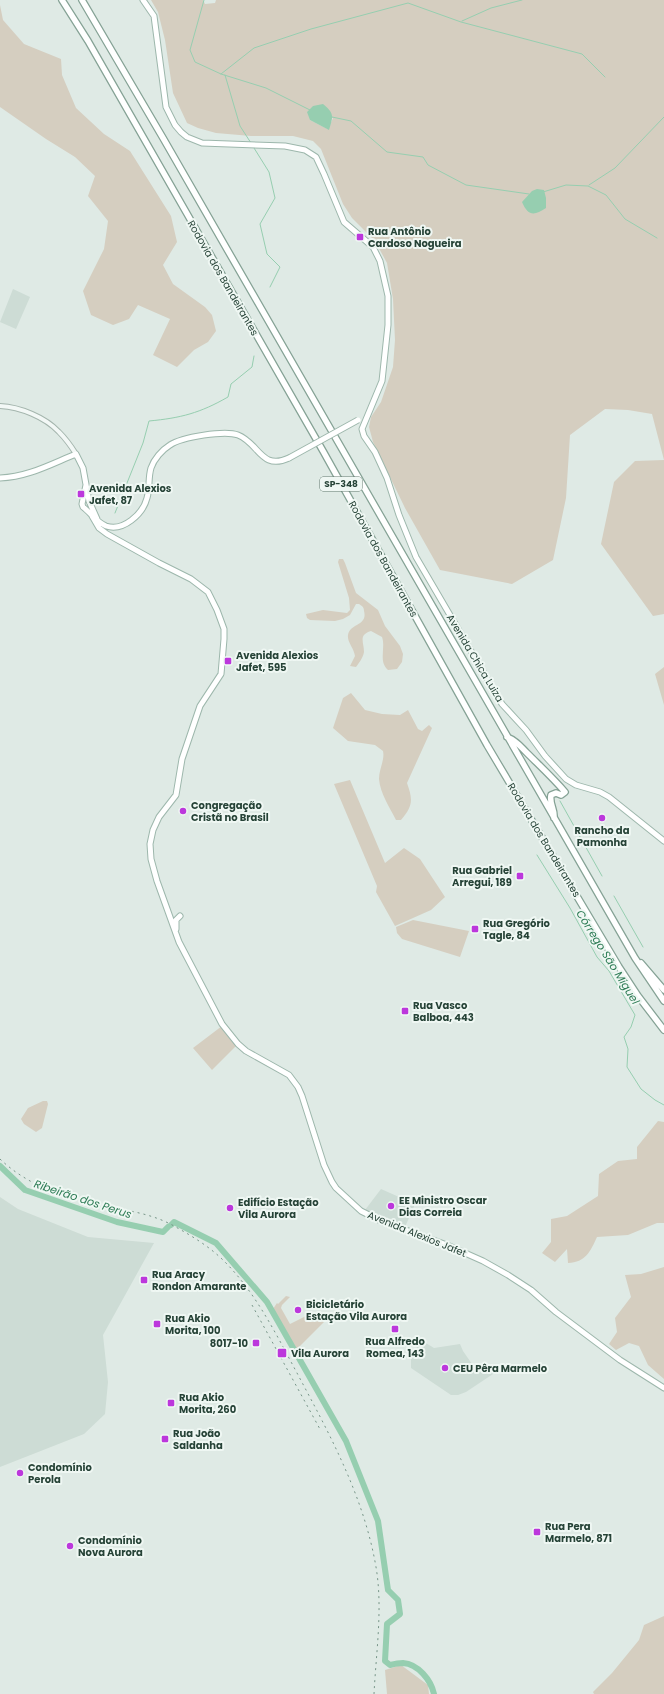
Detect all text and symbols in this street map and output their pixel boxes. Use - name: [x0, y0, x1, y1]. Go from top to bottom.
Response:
- street label: Rodovia dos Bandeirantes: [184, 218, 262, 338]
- place label: Rua Antônio Cardoso Nogueira: [368, 224, 462, 251]
- marker: Rua Antônio Cardoso Nogueira: [355, 232, 365, 242]
- road number: SP-348: [320, 477, 362, 491]
- place label: Avenida Alexios Jafet, 87: [89, 481, 172, 508]
- marker: Avenida Alexios Jafet, 87: [76, 489, 86, 499]
- street label: Rodovia dos Bandeirantes: [345, 498, 421, 620]
- street label: Avenida Chica Luiza: [443, 611, 507, 705]
- place label: Avenida Alexios Jafet, 595: [236, 648, 319, 675]
- marker: Avenida Alexios Jafet, 595: [223, 656, 233, 666]
- street label: Rodovia dos Bandeirantes: [504, 780, 584, 900]
- place label: Congregação Cristã no Brasil: [191, 798, 269, 825]
- marker: Congregação Cristã no Brasil: [178, 806, 188, 816]
- marker: Rancho da Pamonha: [597, 813, 607, 823]
- place label: Rancho da Pamonha: [575, 823, 630, 850]
- place label: Rua Gabriel Arregui, 189: [452, 863, 512, 890]
- marker: Rua Gabriel Arregui, 189: [515, 871, 525, 881]
- water label: Córrego São Miguel: [572, 907, 644, 1008]
- place label: Rua Gregório Tagle, 84: [483, 916, 551, 943]
- marker: Rua Gregório Tagle, 84: [470, 924, 480, 934]
- place label: Rua Vasco Balboa, 443: [413, 998, 474, 1025]
- marker: Rua Vasco Balboa, 443: [400, 1006, 410, 1016]
- water label: Ribeirão dos Perus: [32, 1176, 134, 1222]
- place label: EE Ministro Oscar Dias Correia: [399, 1193, 487, 1220]
- place label: Edifício Estação Vila Aurora: [238, 1195, 319, 1222]
- marker: EE Ministro Oscar Dias Correia: [386, 1201, 396, 1211]
- marker: Edifício Estação Vila Aurora: [225, 1203, 235, 1213]
- street label: Avenida Alexios Jafet: [365, 1207, 469, 1261]
- place label: Rua Aracy Rondon Amarante: [152, 1267, 246, 1294]
- marker: Rua Aracy Rondon Amarante: [139, 1275, 149, 1285]
- place label: Bicicletário Estação Vila Aurora: [306, 1297, 407, 1324]
- marker: Bicicletário Estação Vila Aurora: [293, 1305, 303, 1315]
- place label: Rua Akio Morita, 100: [165, 1311, 221, 1338]
- marker: Rua Akio Morita, 100: [152, 1319, 162, 1329]
- marker: Rua Alfredo Romea, 143: [390, 1324, 400, 1334]
- place label: Rua Alfredo Romea, 143: [365, 1334, 425, 1361]
- place label: 8017-10: [210, 1336, 248, 1351]
- marker: 8017-10: [251, 1338, 261, 1348]
- place label: Vila Aurora: [291, 1346, 349, 1361]
- marker: Vila Aurora: [276, 1347, 288, 1359]
- place label: CEU Pêra Marmelo: [453, 1361, 548, 1376]
- marker: CEU Pêra Marmelo: [440, 1363, 450, 1373]
- place label: Rua Akio Morita, 260: [179, 1390, 237, 1417]
- marker: Rua Akio Morita, 260: [166, 1398, 176, 1408]
- place label: Rua João Saldanha: [173, 1426, 223, 1453]
- marker: Rua João Saldanha: [160, 1434, 170, 1444]
- place label: Condomínio Perola: [28, 1460, 92, 1487]
- marker: Condomínio Perola: [15, 1468, 25, 1478]
- place label: Rua Pera Marmelo, 871: [545, 1519, 612, 1546]
- marker: Rua Pera Marmelo, 871: [532, 1527, 542, 1537]
- place label: Condomínio Nova Aurora: [78, 1533, 143, 1560]
- marker: Condomínio Nova Aurora: [65, 1541, 75, 1551]

